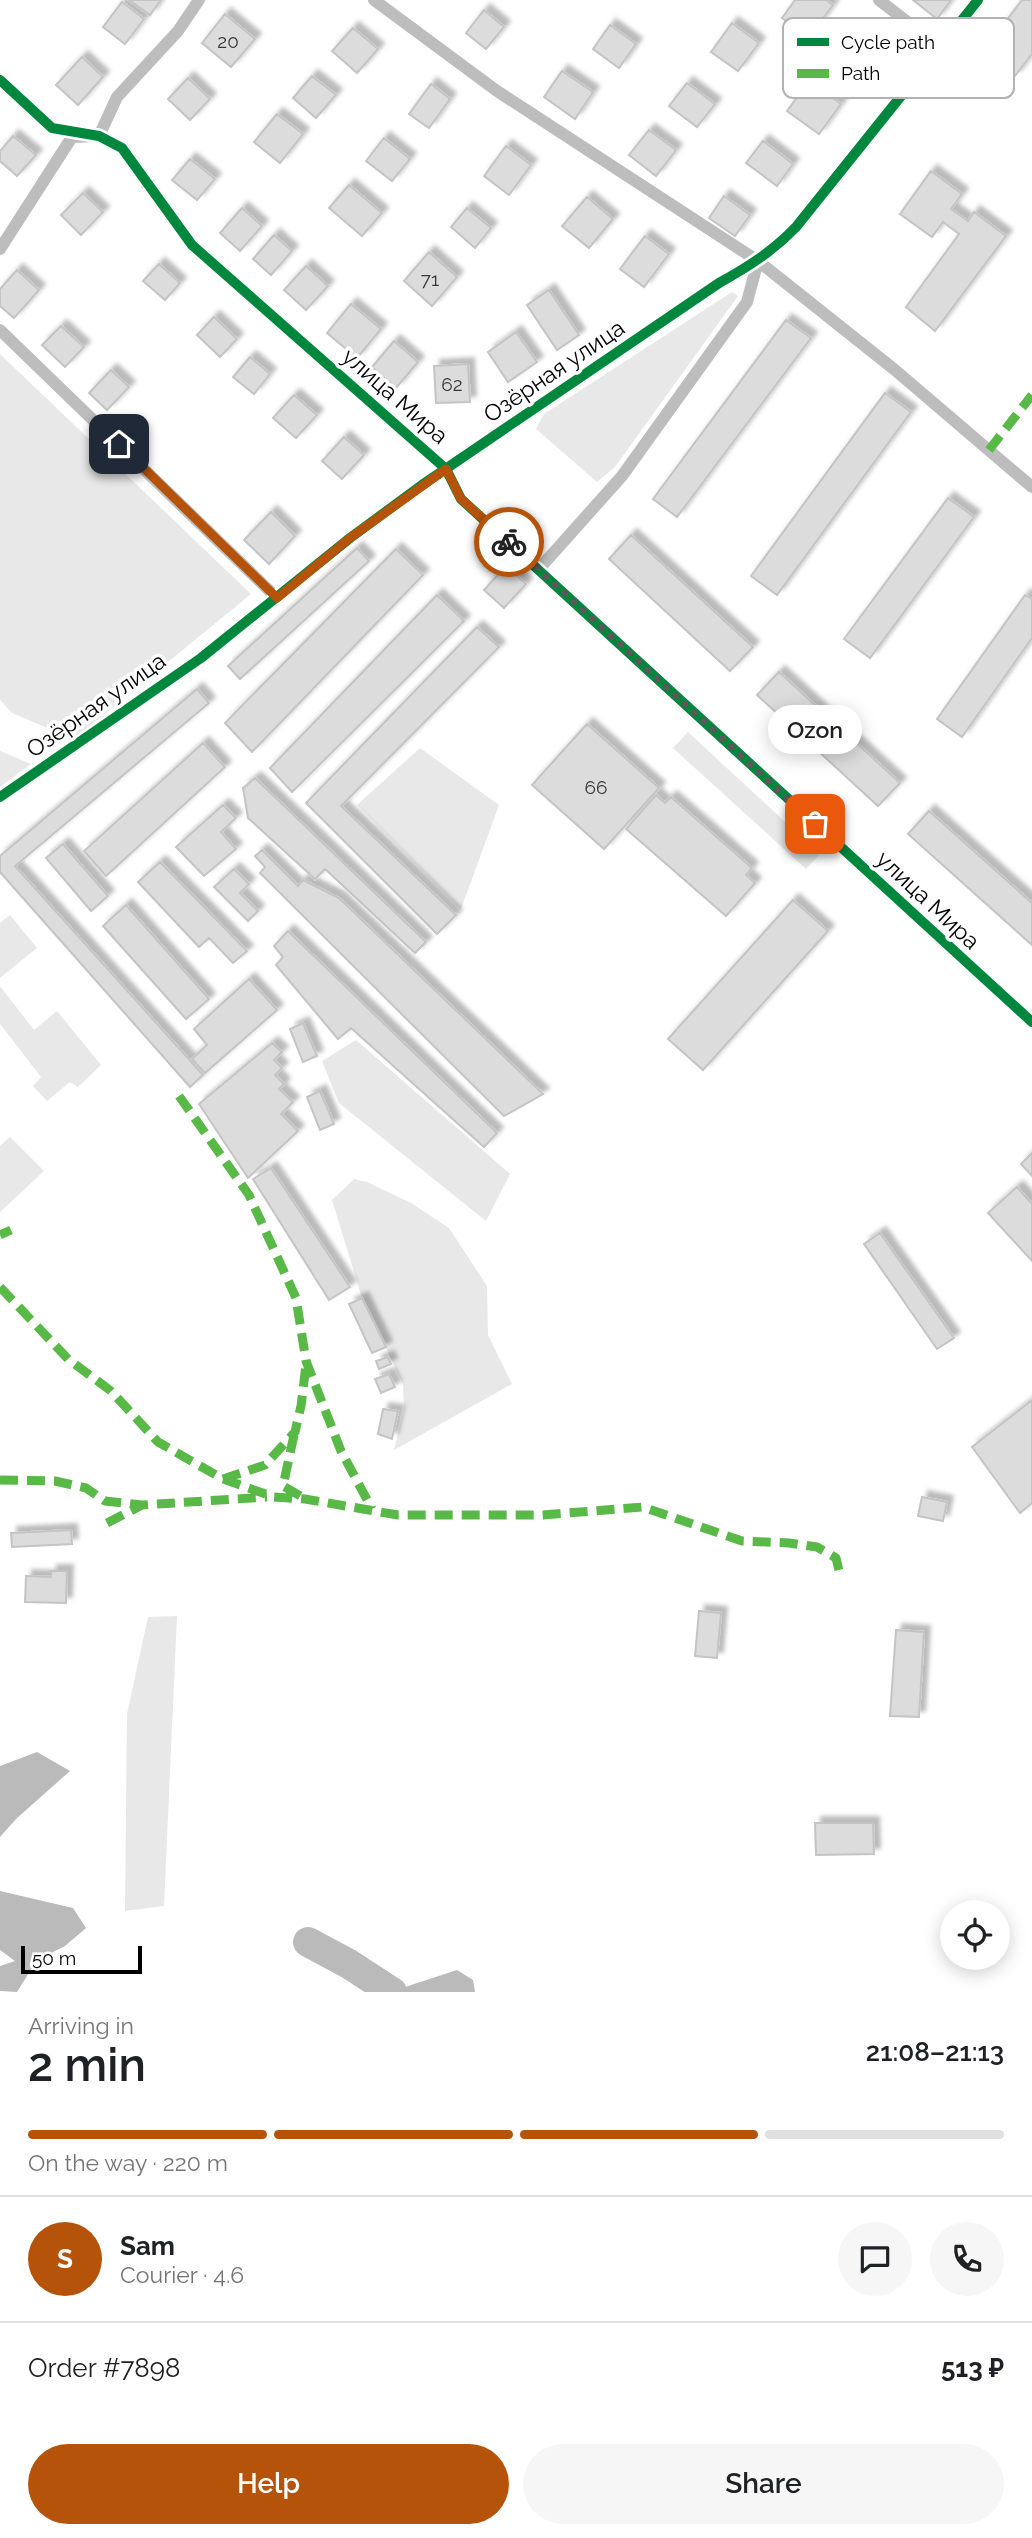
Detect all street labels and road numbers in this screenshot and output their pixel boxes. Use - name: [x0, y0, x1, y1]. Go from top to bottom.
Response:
- street label: Озёрная улица: [478, 314, 629, 428]
- street label: улица Мира: [337, 342, 454, 449]
- street label: Озёрная улица: [21, 647, 171, 763]
- street label: улица Мира: [871, 845, 986, 954]

